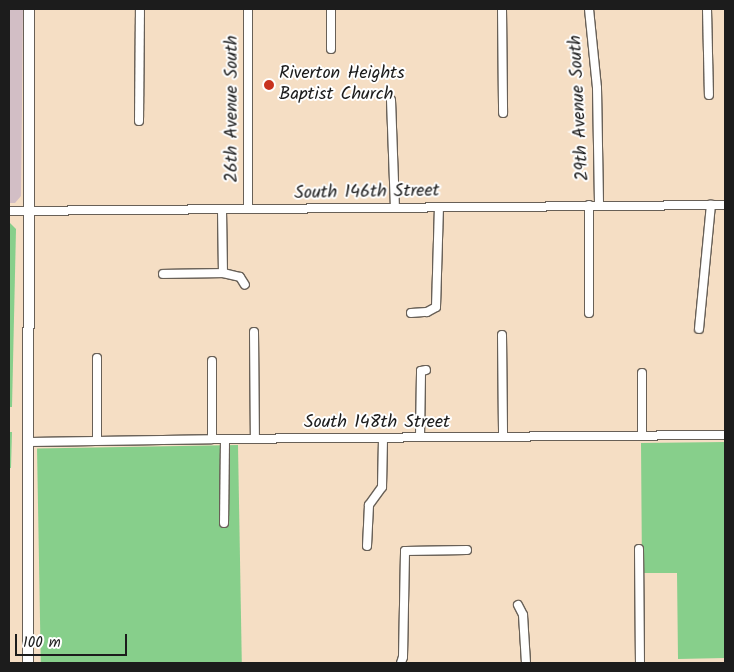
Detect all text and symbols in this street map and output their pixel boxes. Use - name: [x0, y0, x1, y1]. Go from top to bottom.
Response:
- street label: 29th Avenue South: [565, 34, 595, 182]
- street label: 26th Avenue South: [222, 35, 244, 183]
- place label: Riverton Heights Baptist Church: [279, 64, 405, 106]
- marker: Riverton Heights Baptist Church: [263, 79, 275, 91]
- street label: South 146th Street: [294, 181, 440, 205]
- street label: South 148th Street: [304, 412, 450, 434]
- scale bar: [18, 624, 130, 656]
- text: 100 m: [23, 631, 61, 655]

